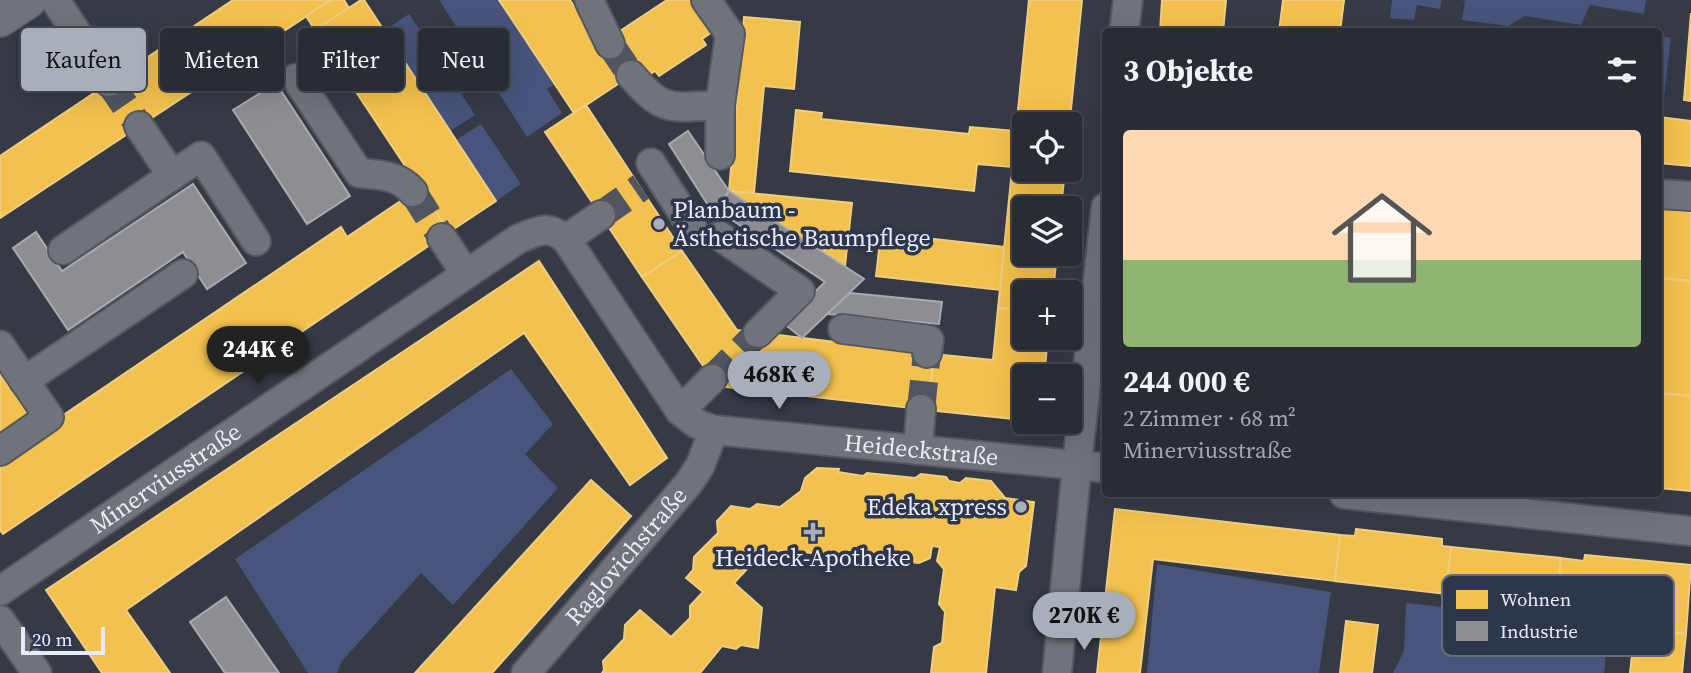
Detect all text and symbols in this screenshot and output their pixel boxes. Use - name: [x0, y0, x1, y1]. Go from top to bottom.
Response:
- chip: Kaufen: [21, 28, 146, 91]
- chip: Mieten: [160, 28, 284, 91]
- chip: Filter: [298, 28, 404, 91]
- chip: Neu: [418, 28, 509, 91]
- text: 3 Objekte: [1123, 50, 1253, 91]
- icon: filters: [1603, 51, 1641, 89]
- map controls: [1012, 112, 1082, 434]
- button: locate: [1012, 112, 1082, 182]
- icon: home: [1319, 175, 1445, 301]
- place label: Planbaum - Ästhetische Baumpflege: [673, 193, 931, 254]
- button: layers: [1012, 196, 1082, 266]
- marker: Planbaum - Ästhetische Baumpflege: [651, 216, 667, 232]
- button: +: [1012, 280, 1082, 350]
- pin: 244K €: [201, 326, 315, 386]
- text: 244K €: [223, 333, 293, 365]
- pin: 468K €: [722, 352, 836, 411]
- text: 468K €: [744, 358, 814, 390]
- text: 244 000 €: [1123, 361, 1250, 402]
- button: −: [1012, 364, 1082, 434]
- text: 2 Zimmer · 68 m²: [1123, 402, 1296, 434]
- street label: Minerviusstraße: [83, 415, 247, 541]
- street label: Heideckstraße: [843, 426, 1000, 473]
- text: Minerviusstraße: [1123, 434, 1292, 466]
- street label: Raglovichstraße: [557, 480, 694, 632]
- place label: Edeka xpress: [867, 490, 1007, 523]
- marker: Edeka xpress: [1013, 499, 1029, 515]
- marker: Heideck-Apotheke: [805, 524, 821, 540]
- place label: Heideck-Apotheke: [715, 541, 911, 574]
- legend: [1442, 575, 1674, 656]
- text: Wohnen: [1500, 586, 1571, 612]
- pin: 270K €: [1027, 592, 1141, 652]
- text: 270K €: [1049, 599, 1119, 631]
- text: Industrie: [1500, 618, 1578, 644]
- scale bar: [21, 624, 105, 656]
- text: 20 m: [32, 626, 73, 652]

